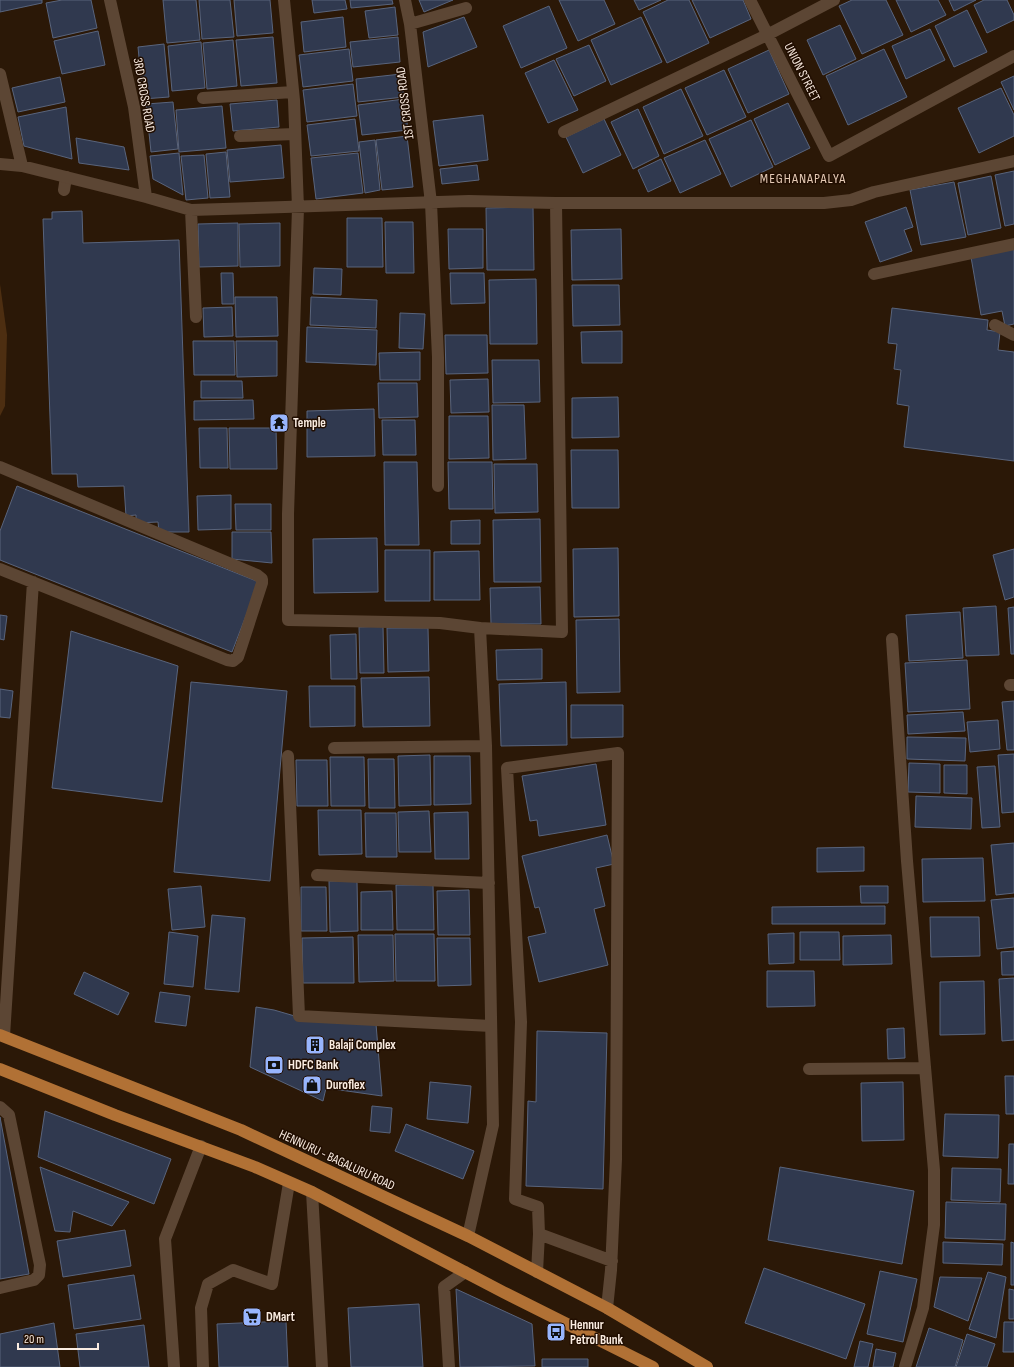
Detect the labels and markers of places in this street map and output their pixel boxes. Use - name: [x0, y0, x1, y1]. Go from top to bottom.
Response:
- temple icon: Temple: [268, 412, 290, 434]
- place label: Temple: [293, 415, 326, 431]
- building icon: Balaji Complex: [304, 1034, 326, 1056]
- place label: Balaji Complex: [329, 1037, 396, 1053]
- bank icon: HDFC Bank: [263, 1054, 285, 1076]
- place label: HDFC Bank: [288, 1057, 339, 1073]
- shop icon: Duroflex: [301, 1074, 323, 1096]
- place label: Duroflex: [326, 1077, 365, 1093]
- supermarket icon: DMart: [241, 1306, 263, 1328]
- place label: DMart: [266, 1309, 295, 1325]
- place label: Hennur Petrol Bunk: [570, 1317, 624, 1348]
- bus stop icon: Hennur Petrol Bunk: [545, 1321, 567, 1343]

